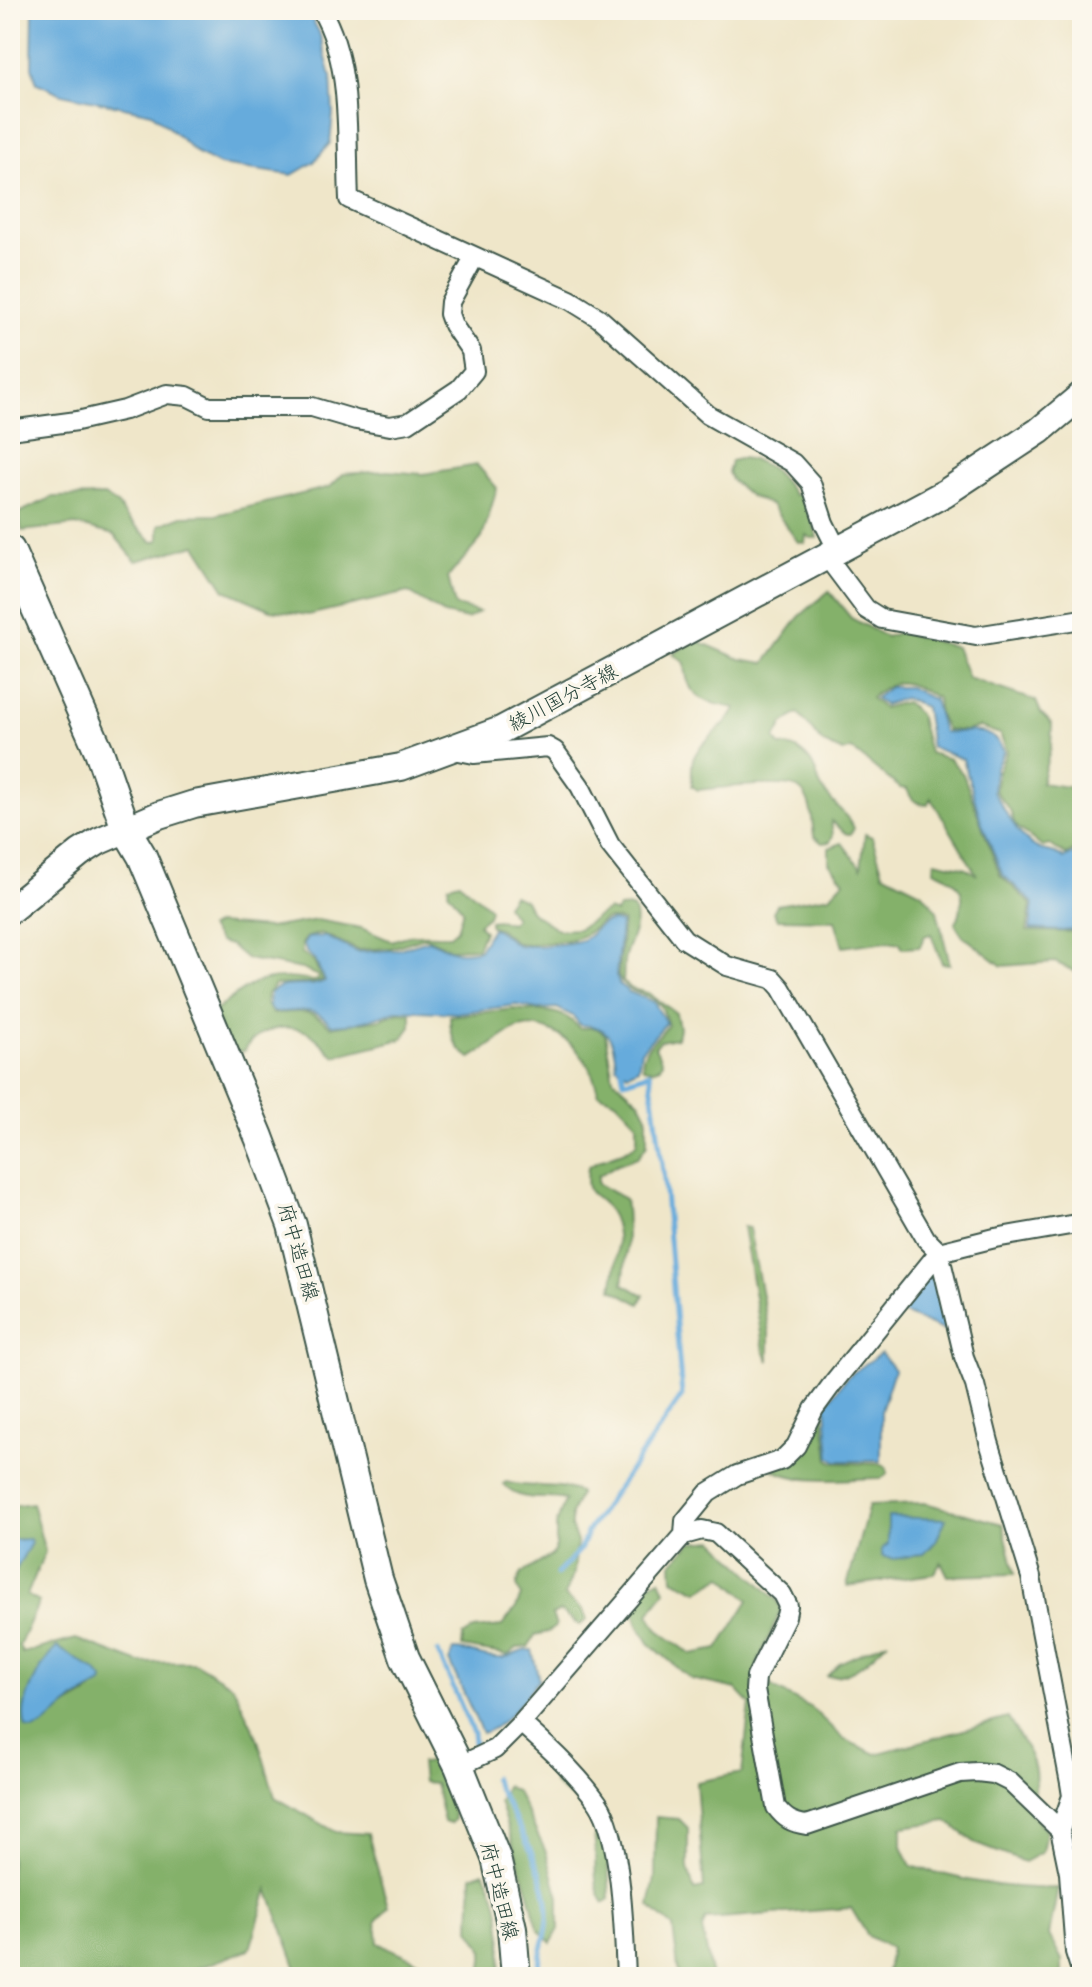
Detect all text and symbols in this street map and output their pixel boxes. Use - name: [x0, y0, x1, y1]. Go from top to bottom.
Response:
- street label: 綾川国分寺線: [505, 659, 622, 737]
- street label: 府中造田線: [273, 1201, 323, 1304]
- street label: 府中造田線: [475, 1840, 523, 1943]

